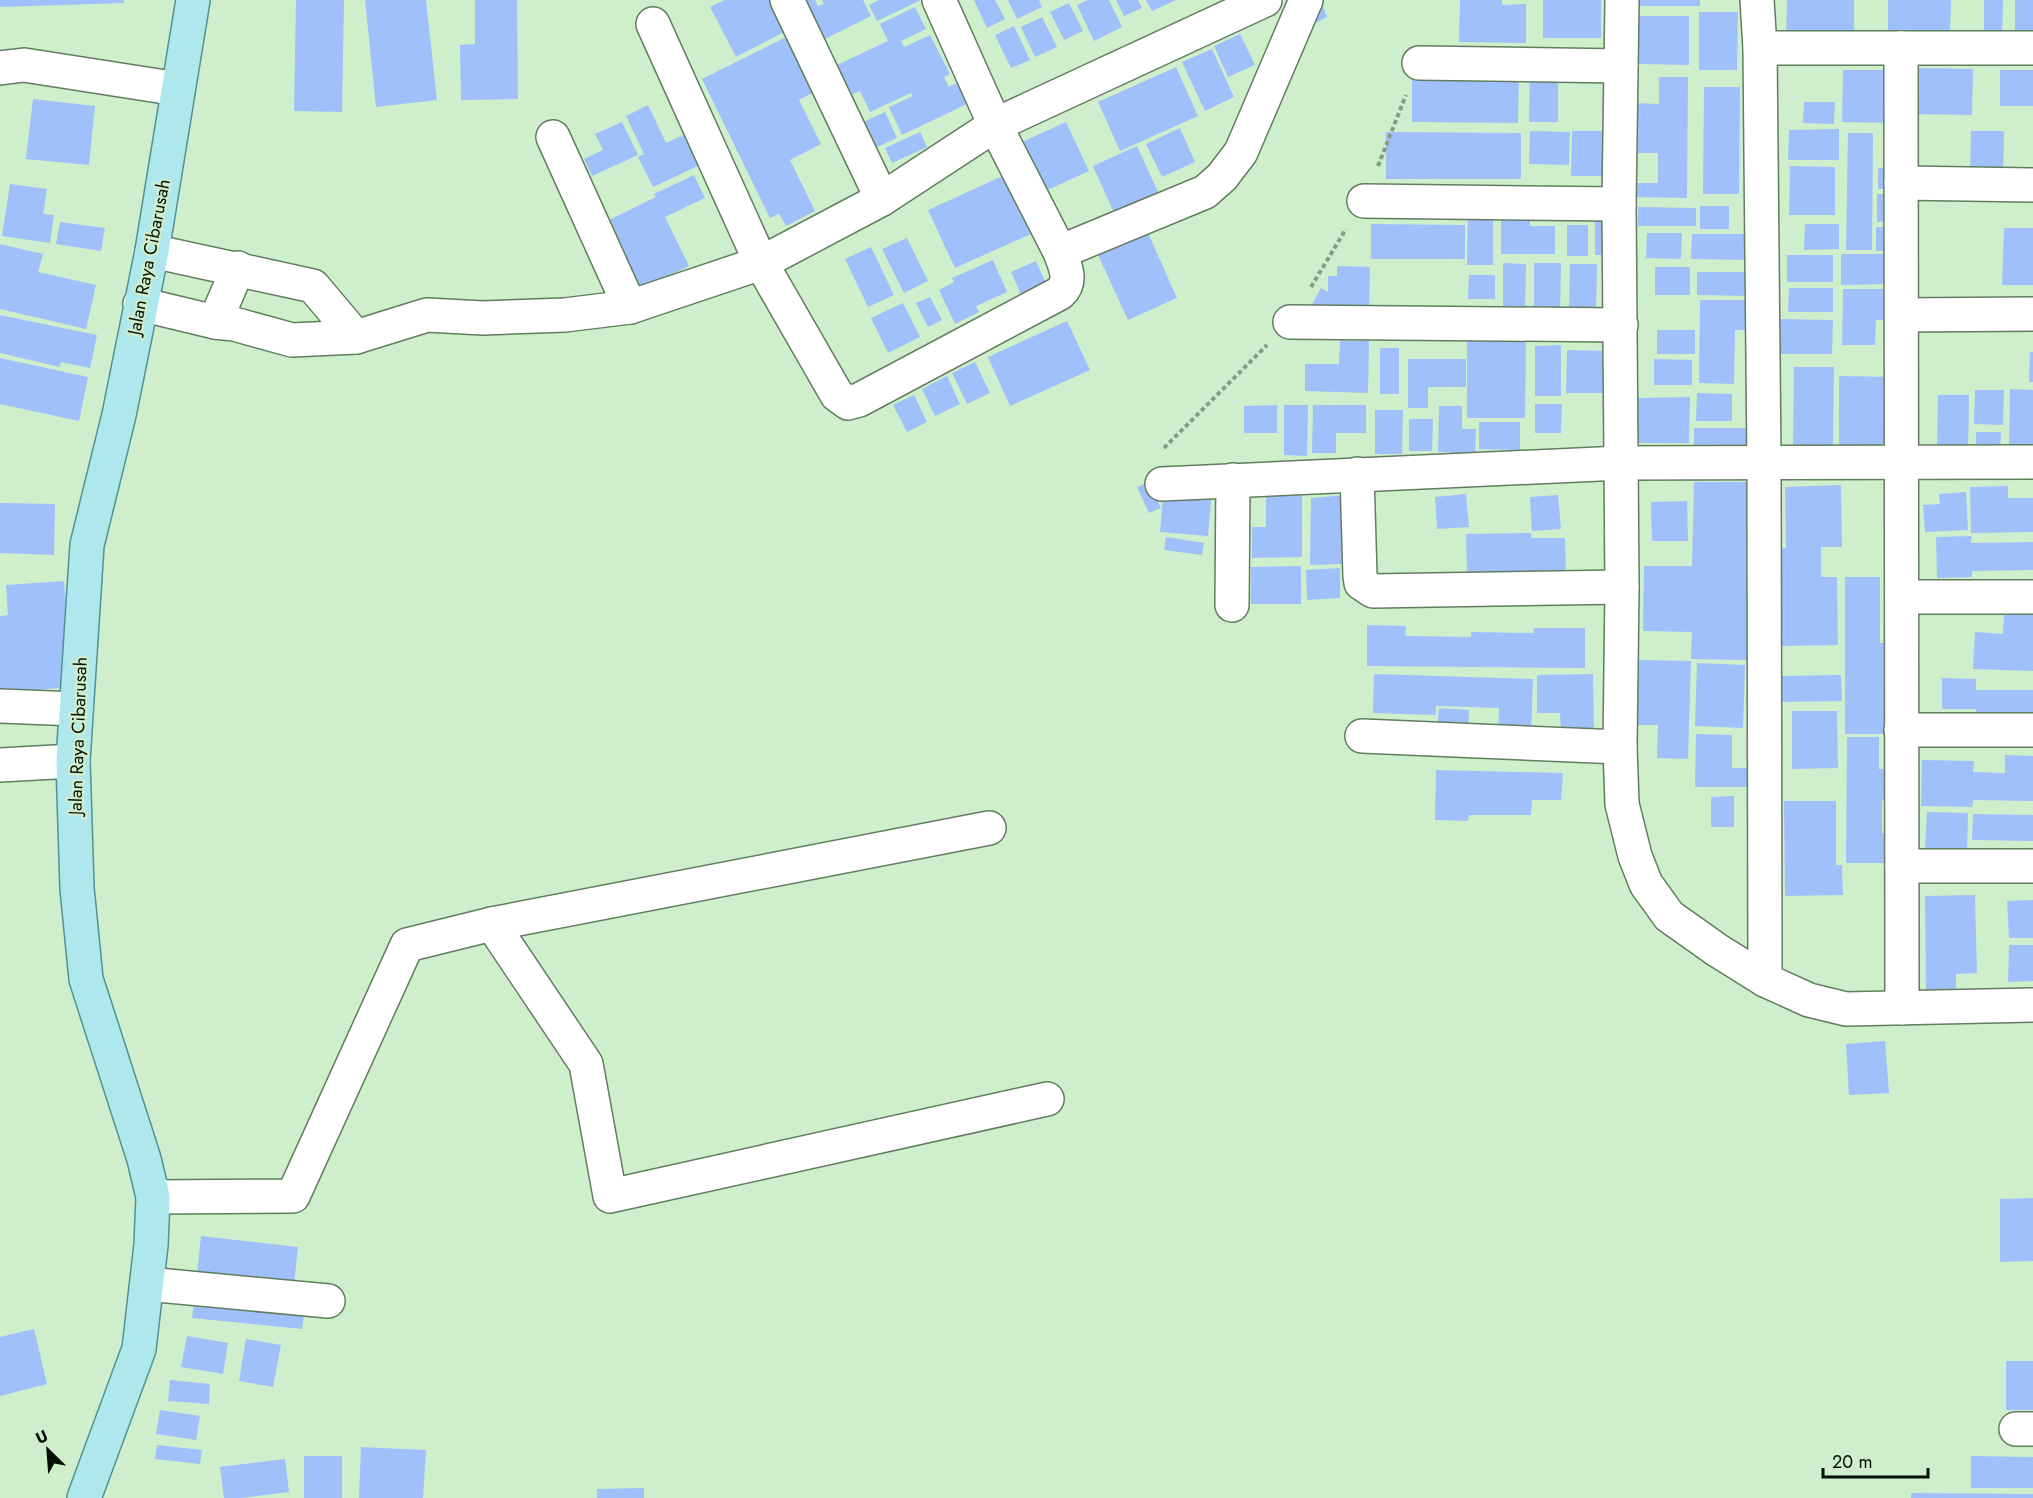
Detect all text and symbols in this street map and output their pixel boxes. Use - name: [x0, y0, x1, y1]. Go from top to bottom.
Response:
- street label: Jalan Raya Cibarusah: [121, 177, 177, 339]
- street label: Jalan Raya Cibarusah: [62, 657, 94, 817]
- north arrow: [18, 1420, 78, 1480]
- text: U: [32, 1424, 52, 1450]
- scale bar: [1823, 1441, 1928, 1479]
- text: 20 m: [1832, 1449, 1872, 1475]

